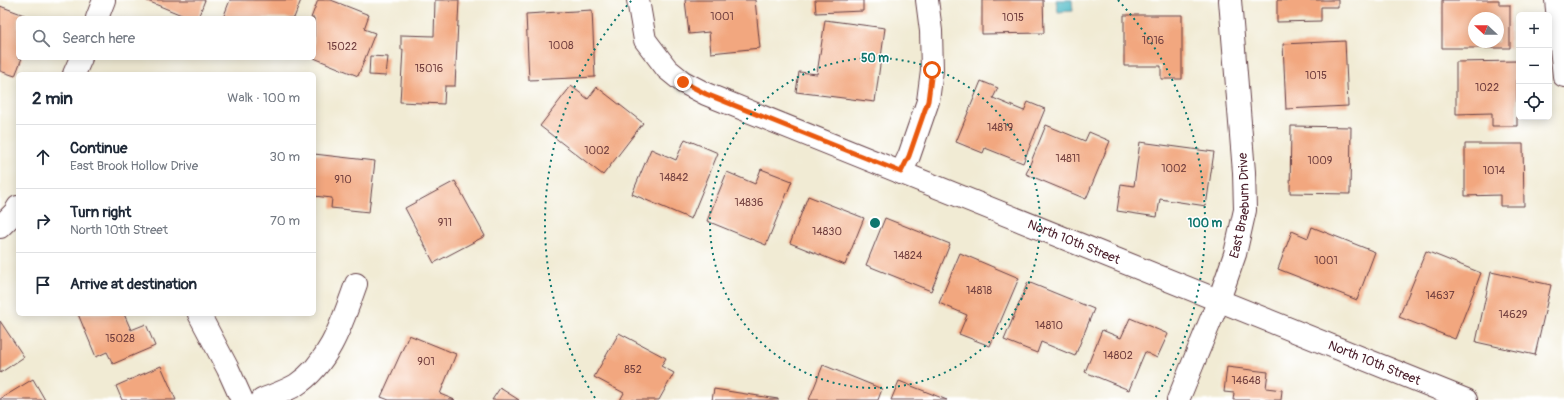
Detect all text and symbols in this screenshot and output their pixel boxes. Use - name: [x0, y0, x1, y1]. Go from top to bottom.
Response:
- house number: 1001: [710, 10, 734, 23]
- house number: 1015: [1002, 11, 1024, 24]
- north arrow: [1468, 12, 1504, 48]
- map controls: [1516, 12, 1552, 120]
- button: +: [1516, 12, 1552, 48]
- search box: [16, 16, 316, 60]
- icon: search: [30, 27, 52, 49]
- text: Search here: [62, 29, 135, 48]
- house number: 1016: [1142, 34, 1164, 47]
- house number: 1008: [549, 39, 574, 52]
- house number: 15022: [327, 40, 357, 53]
- button: −: [1516, 48, 1552, 84]
- text: 50 m: [861, 51, 889, 66]
- route start: [923, 61, 941, 79]
- house number: 15016: [415, 62, 443, 75]
- house number: 1015: [1305, 69, 1327, 82]
- route end: [674, 73, 692, 91]
- house number: 1022: [1475, 81, 1499, 94]
- button: locate: [1516, 84, 1552, 120]
- text: 2 min: [32, 88, 73, 109]
- text: Walk · 100 m: [227, 90, 300, 106]
- house number: 14819: [987, 121, 1013, 134]
- text: Continue: [70, 139, 128, 158]
- house number: 1002: [584, 144, 610, 157]
- icon: ahead: [32, 146, 54, 168]
- text: 30 m: [270, 149, 300, 165]
- street label: East Braeburn Drive: [1226, 151, 1253, 261]
- house number: 14811: [1056, 152, 1080, 165]
- house number: 1009: [1308, 154, 1333, 167]
- text: East Brook Hollow Drive: [70, 158, 198, 174]
- house number: 1002: [1161, 162, 1187, 175]
- house number: 1014: [1483, 164, 1506, 177]
- house number: 14842: [660, 171, 688, 184]
- house number: 910: [334, 173, 352, 186]
- house number: 14836: [735, 196, 763, 209]
- text: Turn right: [70, 203, 131, 222]
- icon: right: [32, 210, 54, 232]
- text: 70 m: [270, 213, 300, 229]
- house number: 911: [438, 216, 452, 229]
- centre of rings: [868, 216, 882, 230]
- street label: North 10th Street: [1025, 216, 1123, 268]
- text: 100 m: [1188, 216, 1223, 231]
- text: North 10th Street: [70, 222, 168, 238]
- house number: 14830: [812, 225, 842, 238]
- house number: 14824: [894, 249, 923, 262]
- house number: 1001: [1314, 254, 1338, 267]
- icon: arrive: [32, 274, 54, 296]
- text: Arrive at destination: [70, 275, 197, 294]
- house number: 14818: [966, 284, 992, 297]
- house number: 14637: [1425, 289, 1455, 302]
- house number: 14629: [1499, 308, 1528, 321]
- house number: 14810: [1035, 319, 1063, 332]
- house number: 15028: [105, 332, 135, 345]
- street label: North 10th Street: [1326, 337, 1423, 389]
- house number: 14802: [1103, 349, 1133, 362]
- house number: 901: [417, 355, 435, 368]
- house number: 852: [624, 363, 642, 376]
- house number: 14648: [1231, 374, 1261, 387]

